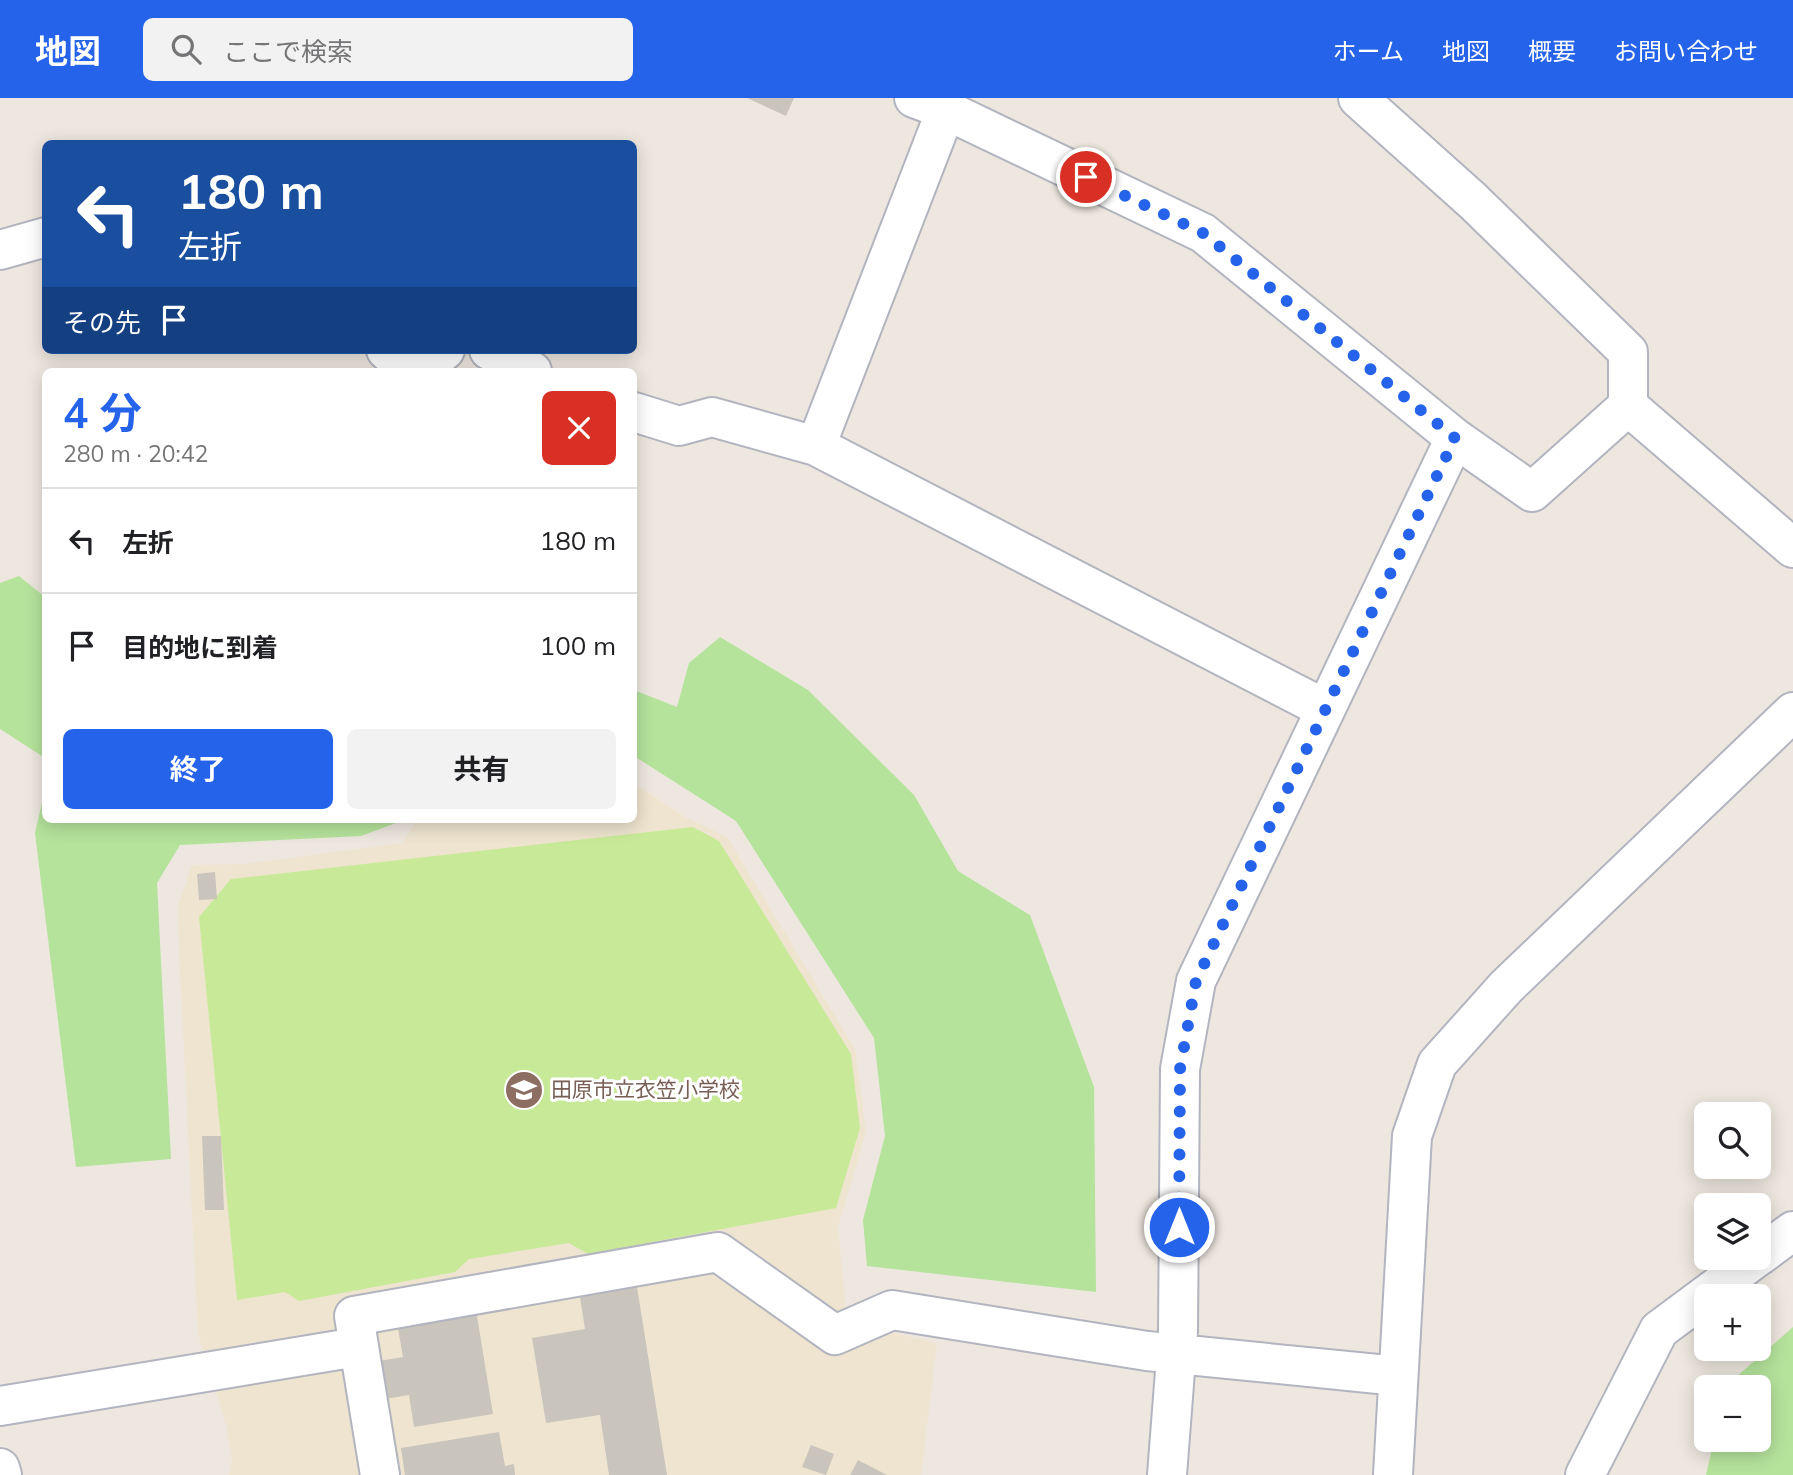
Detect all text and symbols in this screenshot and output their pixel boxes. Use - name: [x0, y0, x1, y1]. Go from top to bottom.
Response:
- search box: [143, 18, 633, 81]
- text: 地図: [35, 30, 101, 71]
- icon: search: [167, 30, 205, 68]
- text: ここで検索: [223, 35, 353, 68]
- text: ホーム: [1333, 36, 1404, 66]
- text: 地図: [1442, 36, 1490, 66]
- text: 概要: [1528, 36, 1576, 66]
- text: お問い合わせ: [1614, 36, 1758, 66]
- pin: [1056, 147, 1116, 207]
- icon: arrive: [1067, 158, 1105, 196]
- text: 180 m: [178, 160, 324, 221]
- icon: left: [63, 168, 154, 259]
- text: 左折: [178, 226, 242, 266]
- icon: arrive: [155, 301, 193, 339]
- text: その先: [63, 306, 141, 339]
- text: 4 分: [63, 386, 142, 439]
- button: close: [542, 391, 616, 465]
- text: 280 m · 20:42: [63, 439, 208, 468]
- icon: left: [63, 522, 101, 560]
- text: 180 m: [540, 524, 616, 557]
- text: 左折: [122, 526, 174, 559]
- icon: arrive: [63, 627, 101, 665]
- text: 100 m: [540, 629, 616, 662]
- text: 目的地に到着: [122, 631, 278, 664]
- button: 終了: [63, 729, 333, 809]
- button: 共有: [347, 729, 616, 809]
- school or university icon: 田原市立衣笠小学校: [503, 1069, 545, 1111]
- place label: 田原市立衣笠小学校: [551, 1076, 740, 1102]
- map controls: [1694, 1102, 1771, 1452]
- button: search: [1694, 1102, 1771, 1179]
- position arrow: [1142, 1190, 1216, 1264]
- button: layers: [1694, 1193, 1771, 1270]
- button: +: [1694, 1284, 1771, 1361]
- button: −: [1694, 1375, 1771, 1452]

